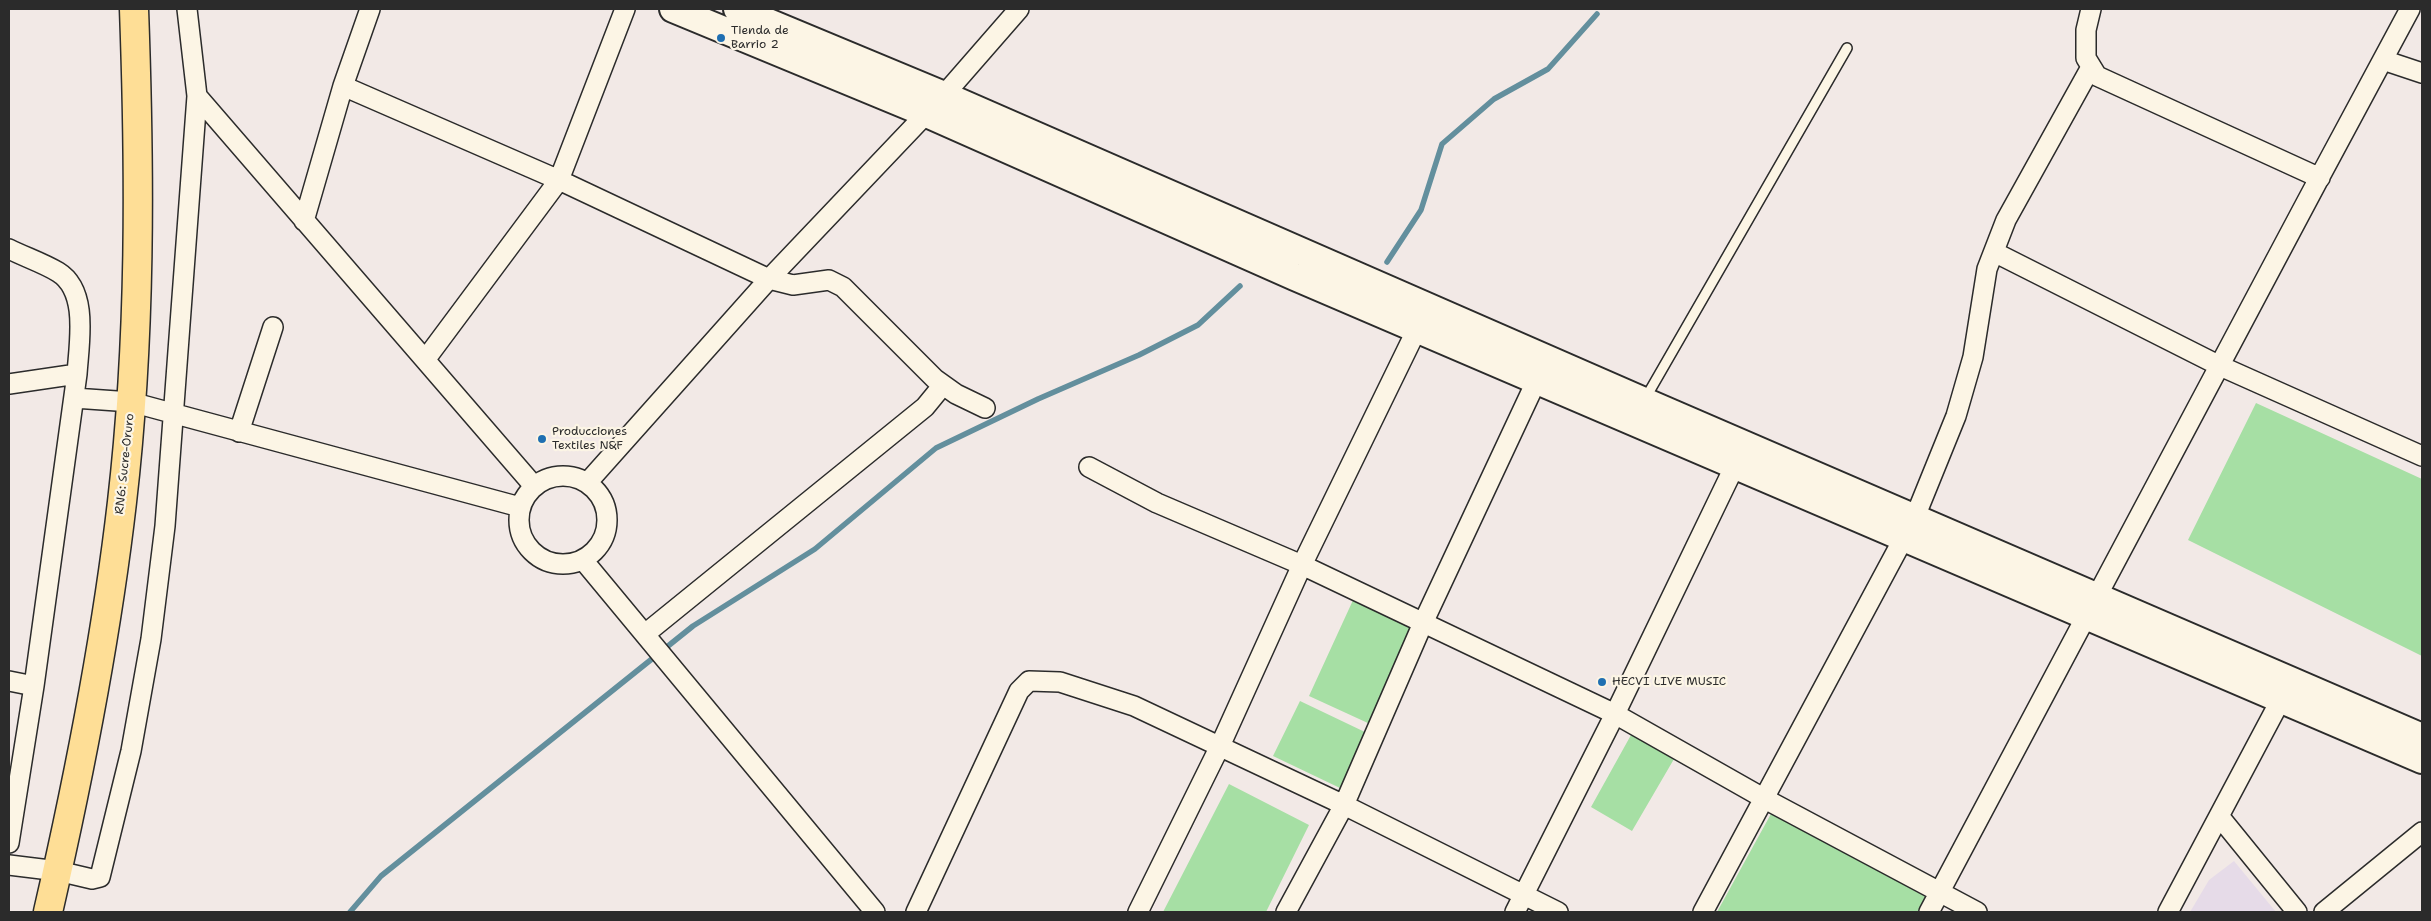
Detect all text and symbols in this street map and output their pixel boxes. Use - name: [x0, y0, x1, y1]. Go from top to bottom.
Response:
- place label: Tienda de Barrio 2: [731, 24, 789, 52]
- marker: Tienda de Barrio 2: [715, 32, 727, 44]
- street label: RN6: Sucre-Oruro: [113, 413, 137, 515]
- place label: Producciones Textiles N&F: [552, 425, 627, 453]
- marker: Producciones Textiles N&F: [536, 433, 548, 445]
- place label: HECVI LIVE MUSIC: [1612, 675, 1726, 689]
- marker: HECVI LIVE MUSIC: [1596, 676, 1608, 688]

